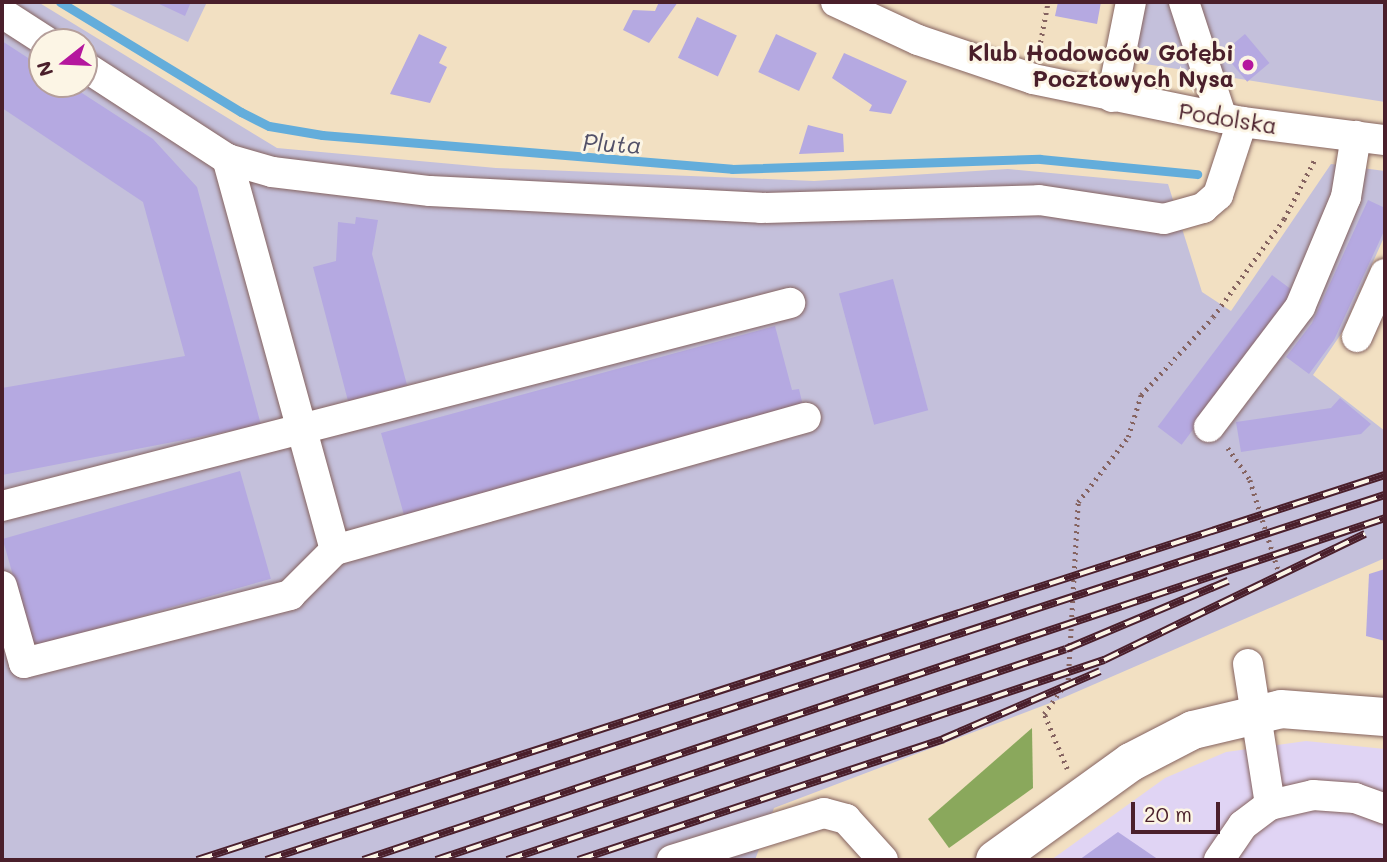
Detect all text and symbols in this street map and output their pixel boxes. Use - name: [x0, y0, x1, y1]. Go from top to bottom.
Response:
- north arrow: [28, 28, 98, 98]
- place label: Klub Hodowców Gołębi Pocztowych Nysa: [968, 38, 1234, 92]
- marker: Klub Hodowców Gołębi Pocztowych Nysa: [1240, 57, 1256, 73]
- text: N: [30, 58, 59, 80]
- street label: Podolska: [1177, 97, 1279, 139]
- water label: Pluta: [582, 127, 642, 159]
- scale bar: [1135, 788, 1224, 832]
- text: 20 m: [1144, 800, 1192, 827]

